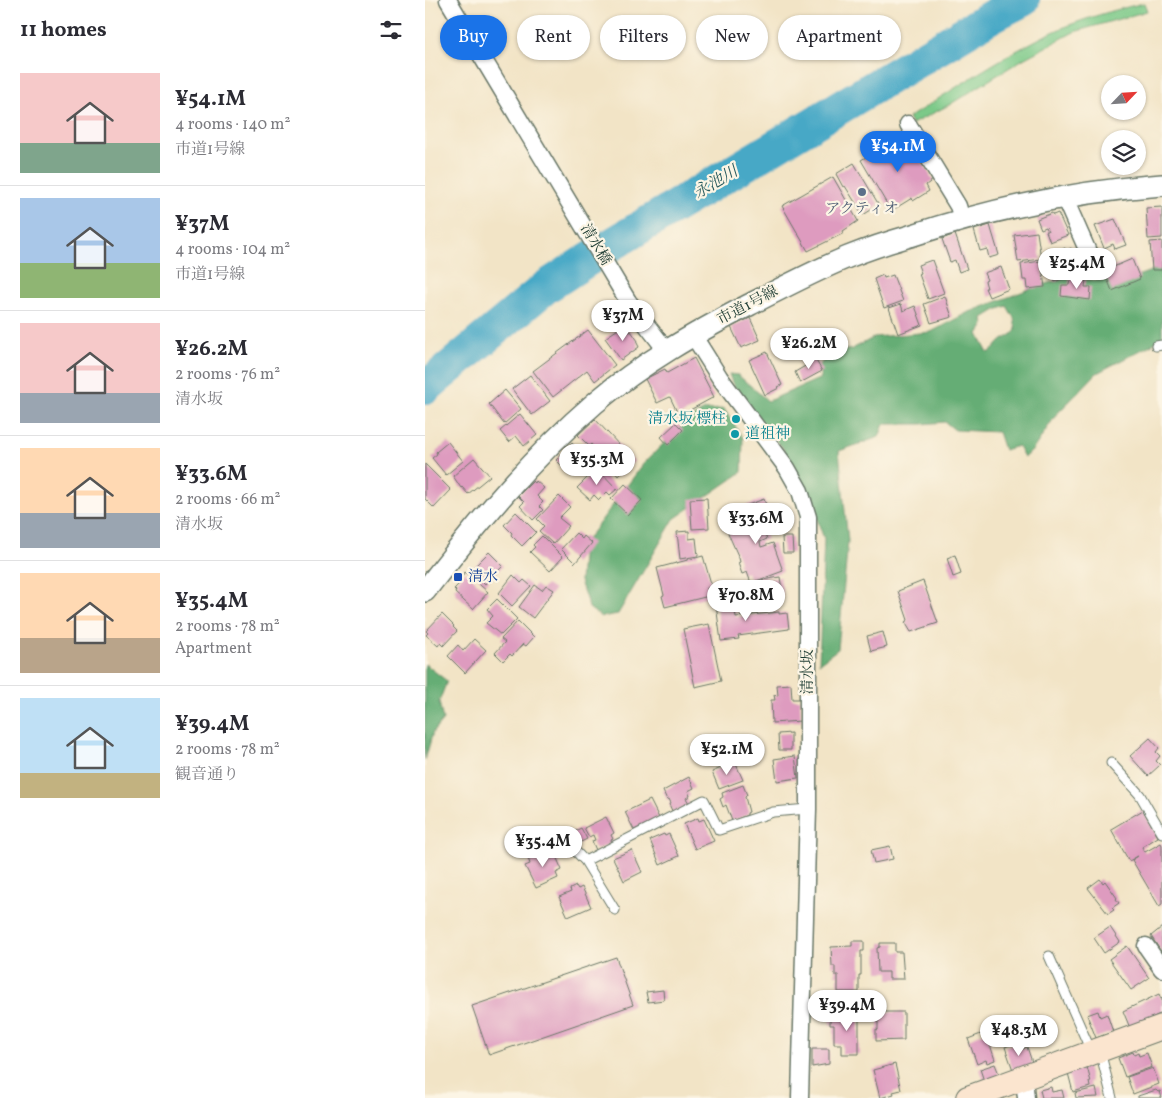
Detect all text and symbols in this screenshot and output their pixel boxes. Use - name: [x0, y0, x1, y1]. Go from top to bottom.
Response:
- chip: Buy: [440, 15, 507, 60]
- chip: Rent: [517, 15, 590, 60]
- chip: Filters: [600, 15, 686, 60]
- chip: New: [696, 15, 768, 60]
- chip: Apartment: [778, 15, 901, 60]
- text: 11 homes: [20, 16, 107, 45]
- icon: filters: [377, 16, 405, 44]
- north arrow: [1101, 75, 1146, 120]
- map controls: [1101, 75, 1146, 175]
- text: ¥54.1M: [175, 85, 246, 114]
- icon: home: [60, 93, 120, 153]
- text: 4 rooms · 140 m²: [175, 114, 290, 136]
- pin: ¥54.1M: [857, 130, 939, 173]
- button: layers: [1101, 130, 1146, 175]
- text: ¥54.1M: [871, 136, 925, 158]
- text: 市道1号線: [175, 139, 245, 161]
- water label: 永池川: [690, 160, 744, 205]
- marker: アクティオ: [856, 186, 868, 198]
- place label: アクティオ: [825, 199, 899, 220]
- text: ¥37M: [175, 210, 229, 239]
- icon: home: [60, 218, 120, 278]
- street label: 清水橋: [574, 220, 616, 270]
- text: 4 rooms · 104 m²: [175, 239, 290, 261]
- pin: ¥25.4M: [1036, 248, 1118, 290]
- text: ¥25.4M: [1049, 253, 1105, 275]
- text: 市道1号線: [175, 264, 245, 286]
- street label: 市道1号線: [714, 281, 782, 331]
- pin: ¥37M: [593, 300, 653, 342]
- text: ¥37M: [602, 305, 644, 327]
- pin: ¥26.2M: [768, 328, 850, 370]
- text: ¥26.2M: [781, 333, 837, 355]
- text: ¥26.2M: [175, 335, 248, 364]
- icon: home: [60, 343, 120, 403]
- text: 2 rooms · 76 m²: [175, 364, 280, 386]
- text: 清水坂: [175, 389, 223, 411]
- place label: 清水坂 標柱: [648, 409, 726, 430]
- marker: 清水坂 標柱: [730, 413, 742, 425]
- place label: 道祖神: [745, 424, 790, 445]
- marker: 道祖神: [729, 428, 741, 440]
- pin: ¥35.3M: [556, 444, 638, 486]
- text: ¥35.3M: [570, 449, 624, 471]
- text: ¥33.6M: [175, 460, 247, 489]
- icon: home: [60, 468, 120, 528]
- text: 2 rooms · 66 m²: [175, 489, 281, 511]
- pin: ¥33.6M: [715, 502, 797, 545]
- text: ¥33.6M: [728, 508, 784, 530]
- text: 清水坂: [175, 514, 223, 536]
- place label: 清水: [468, 567, 498, 588]
- marker: 清水: [452, 571, 464, 583]
- pin: ¥70.8M: [705, 580, 787, 622]
- text: ¥70.8M: [718, 585, 774, 607]
- text: ¥35.4M: [175, 587, 248, 616]
- icon: home: [60, 593, 120, 653]
- text: 2 rooms · 78 m²: [175, 616, 280, 638]
- text: Apartment: [175, 638, 252, 660]
- street label: 清水坂: [798, 649, 819, 695]
- text: ¥39.4M: [175, 710, 249, 739]
- icon: home: [60, 718, 120, 778]
- pin: ¥52.1M: [686, 734, 768, 776]
- text: 2 rooms · 78 m²: [175, 739, 280, 761]
- text: ¥52.1M: [701, 739, 753, 761]
- text: 観音通り: [175, 764, 239, 786]
- pin: ¥35.4M: [502, 826, 584, 868]
- text: ¥35.4M: [515, 831, 571, 853]
- pin: ¥39.4M: [806, 990, 888, 1032]
- text: ¥39.4M: [819, 995, 875, 1017]
- pin: ¥48.3M: [978, 1014, 1060, 1057]
- text: ¥48.3M: [991, 1020, 1047, 1042]

